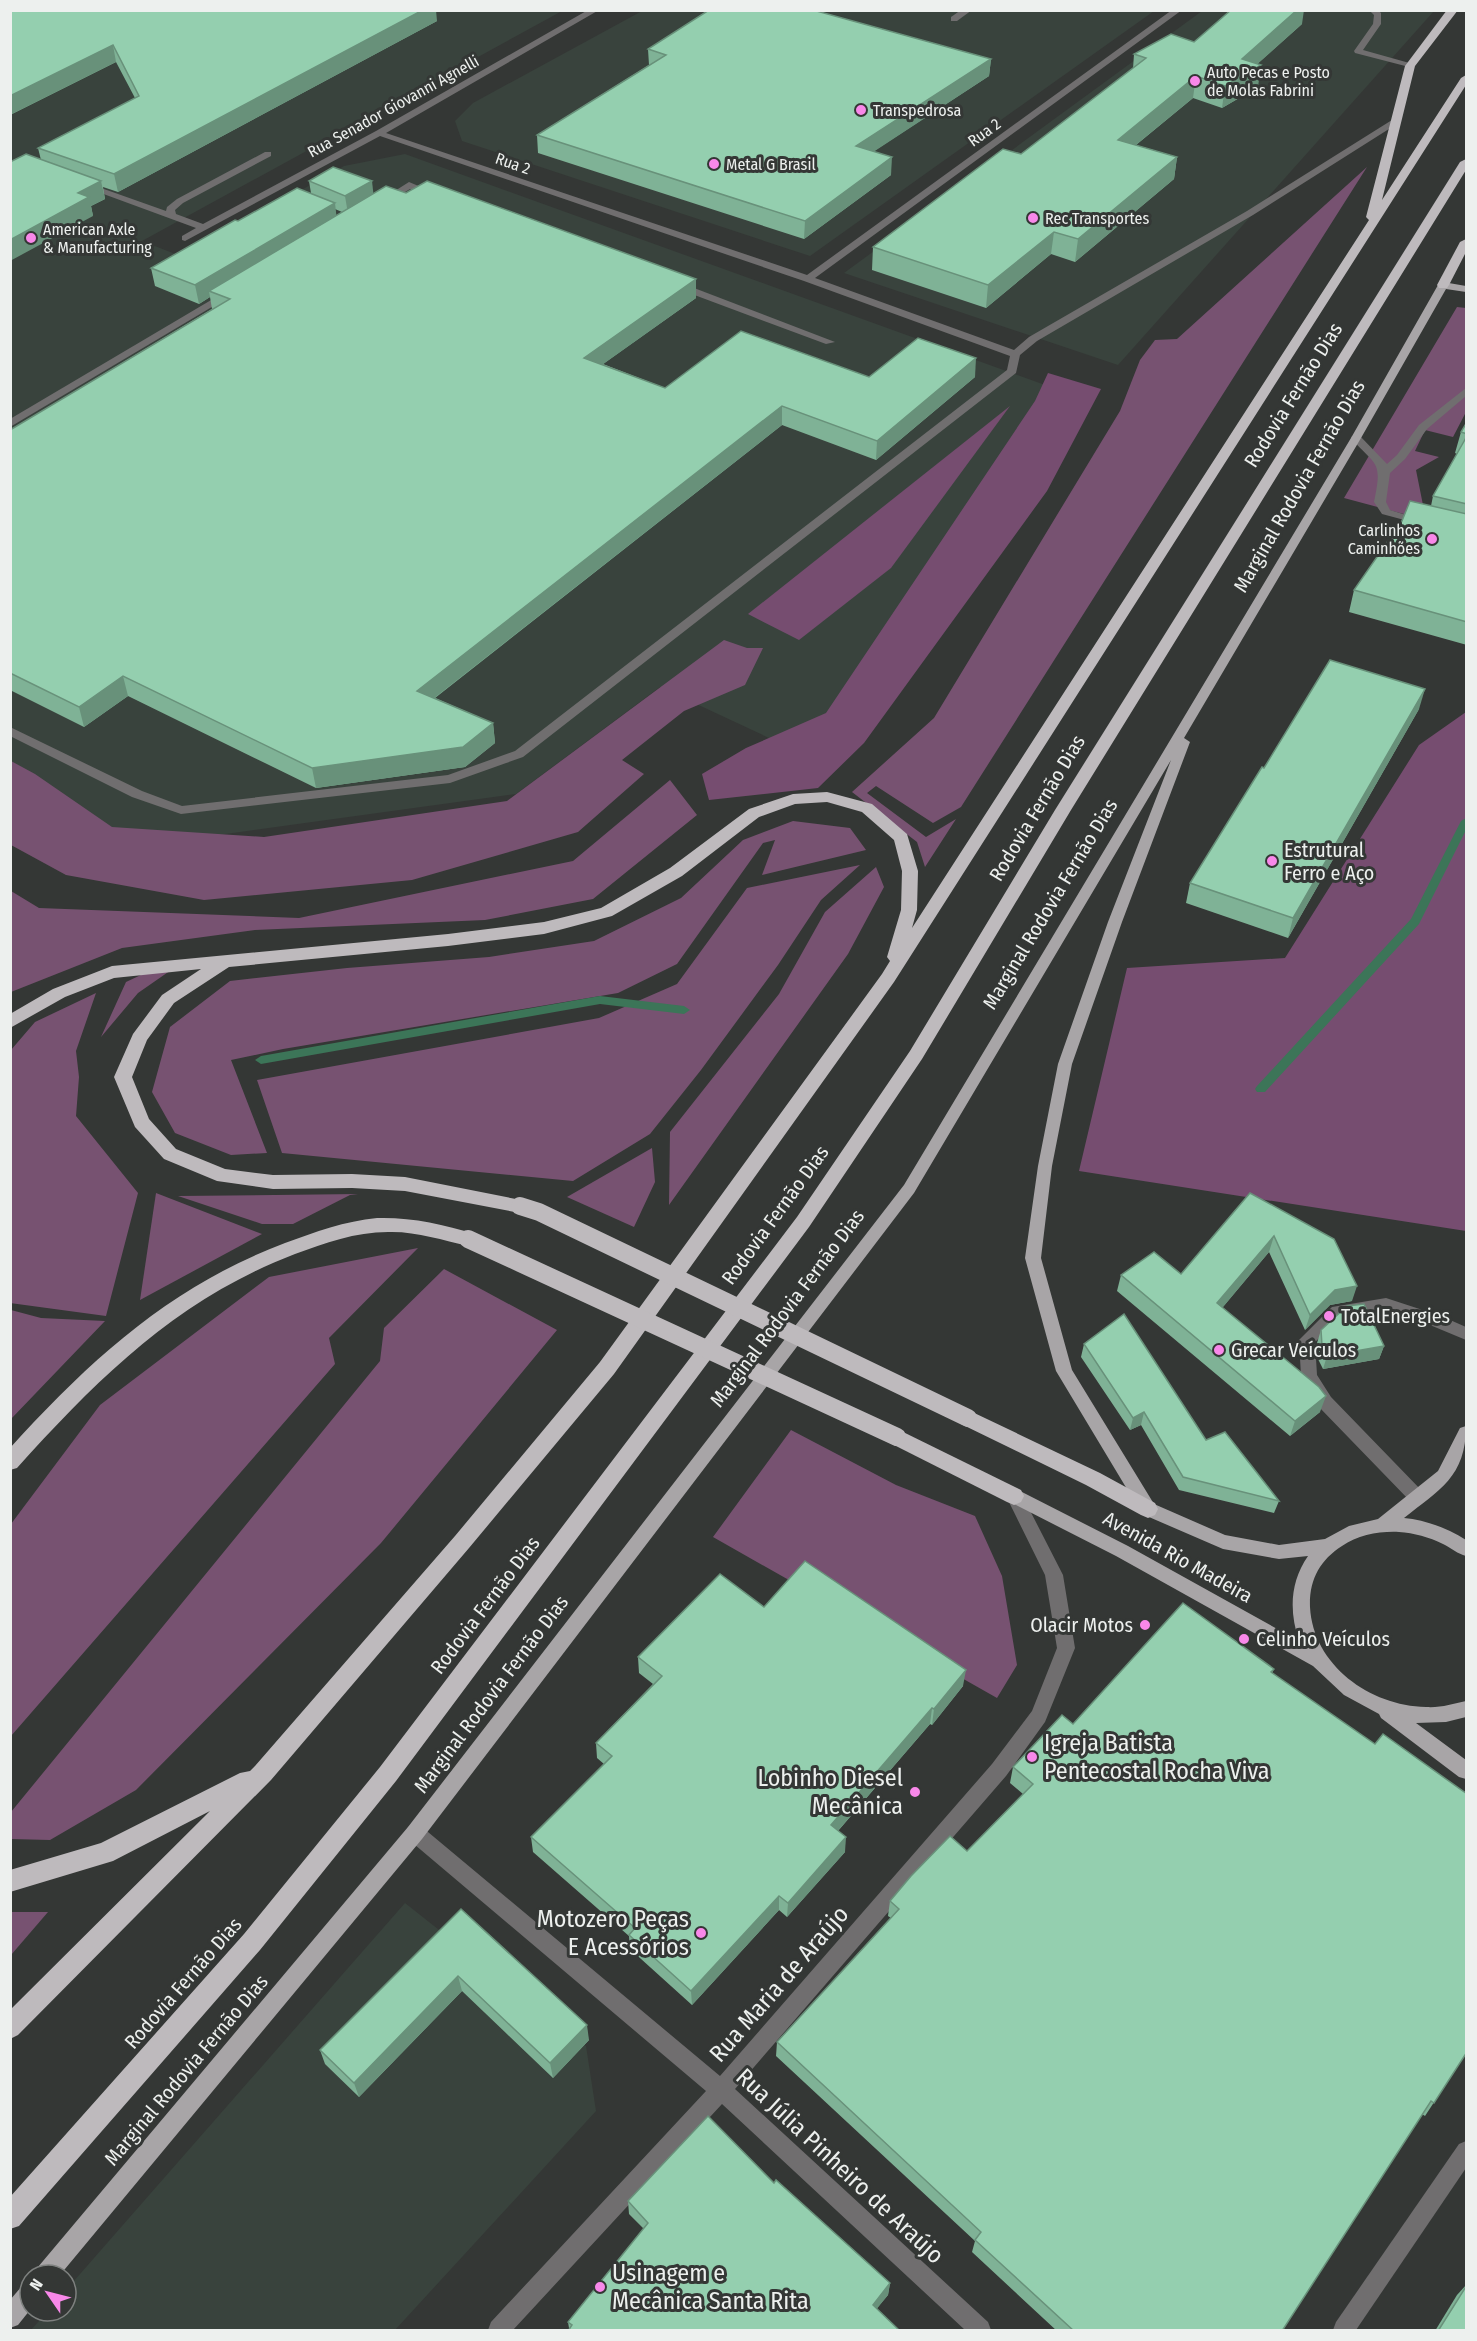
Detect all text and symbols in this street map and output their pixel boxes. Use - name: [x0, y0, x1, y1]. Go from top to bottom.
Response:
- street label: Rua Senador Giovanni Agnelli: [304, 51, 482, 161]
- place label: Auto Pecas e Posto de Molas Fabrini: [1207, 63, 1330, 100]
- marker: Auto Pecas e Posto de Molas Fabrini: [1188, 74, 1202, 88]
- place label: Transpedrosa: [873, 101, 961, 120]
- marker: Transpedrosa: [854, 103, 868, 117]
- street label: Rua 2: [964, 114, 1004, 151]
- street label: Rua 2: [493, 149, 533, 178]
- place label: Metal G Brasil: [726, 155, 816, 174]
- marker: Metal G Brasil: [707, 157, 721, 171]
- place label: Rec Transportes: [1045, 209, 1150, 228]
- marker: Rec Transportes: [1026, 211, 1040, 225]
- place label: American Axle & Manufacturing: [43, 220, 152, 257]
- marker: American Axle & Manufacturing: [24, 231, 38, 245]
- street label: Rodovia Fernão Dias: [1239, 318, 1347, 472]
- street label: Marginal Rodovia Fernão Dias: [1228, 375, 1370, 597]
- place label: Carlinhos Caminhões: [1348, 521, 1420, 558]
- marker: Carlinhos Caminhões: [1425, 532, 1439, 546]
- street label: Rodovia Fernão Dias: [984, 731, 1090, 885]
- street label: Marginal Rodovia Fernão Dias: [978, 794, 1122, 1014]
- place label: Estrutural Ferro e Aço: [1284, 838, 1374, 885]
- marker: Estrutural Ferro e Aço: [1265, 854, 1279, 868]
- street label: Rodovia Fernão Dias: [716, 1141, 834, 1289]
- street label: Marginal Rodovia Fernão Dias: [705, 1204, 869, 1412]
- place label: TotalEnergies: [1341, 1304, 1450, 1328]
- marker: TotalEnergies: [1322, 1309, 1336, 1323]
- place label: Grecar Veículos: [1231, 1338, 1356, 1362]
- marker: Grecar Veículos: [1212, 1343, 1226, 1357]
- street label: Avenida Rio Madeira: [1099, 1506, 1257, 1608]
- street label: Rodovia Fernão Dias: [425, 1531, 545, 1679]
- street label: Marginal Rodovia Fernão Dias: [409, 1590, 573, 1798]
- place label: Olacir Motos: [1030, 1613, 1133, 1637]
- marker: Olacir Motos: [1138, 1618, 1152, 1632]
- place label: Celinho Veículos: [1256, 1627, 1390, 1651]
- marker: Celinho Veículos: [1237, 1632, 1251, 1646]
- place label: Igreja Batista Pentecostal Rocha Viva: [1044, 1729, 1270, 1785]
- marker: Igreja Batista Pentecostal Rocha Viva: [1025, 1750, 1039, 1764]
- place label: Lobinho Diesel Mecânica: [758, 1764, 903, 1820]
- marker: Lobinho Diesel Mecânica: [908, 1785, 922, 1799]
- street label: Rua Maria de Araújo: [704, 1900, 854, 2068]
- place label: Motozero Peças E Acessórios: [537, 1905, 689, 1961]
- street label: Rodovia Fernão Dias: [119, 1912, 247, 2054]
- marker: Motozero Peças E Acessórios: [694, 1926, 708, 1940]
- street label: Marginal Rodovia Fernão Dias: [99, 1970, 273, 2170]
- street label: Rua Júlia Pinheiro de Araújo: [731, 2063, 949, 2269]
- place label: Usinagem e Mecânica Santa Rita: [612, 2259, 809, 2315]
- north arrow: [18, 2263, 78, 2323]
- text: N: [26, 2275, 47, 2294]
- marker: Usinagem e Mecânica Santa Rita: [593, 2280, 607, 2294]

